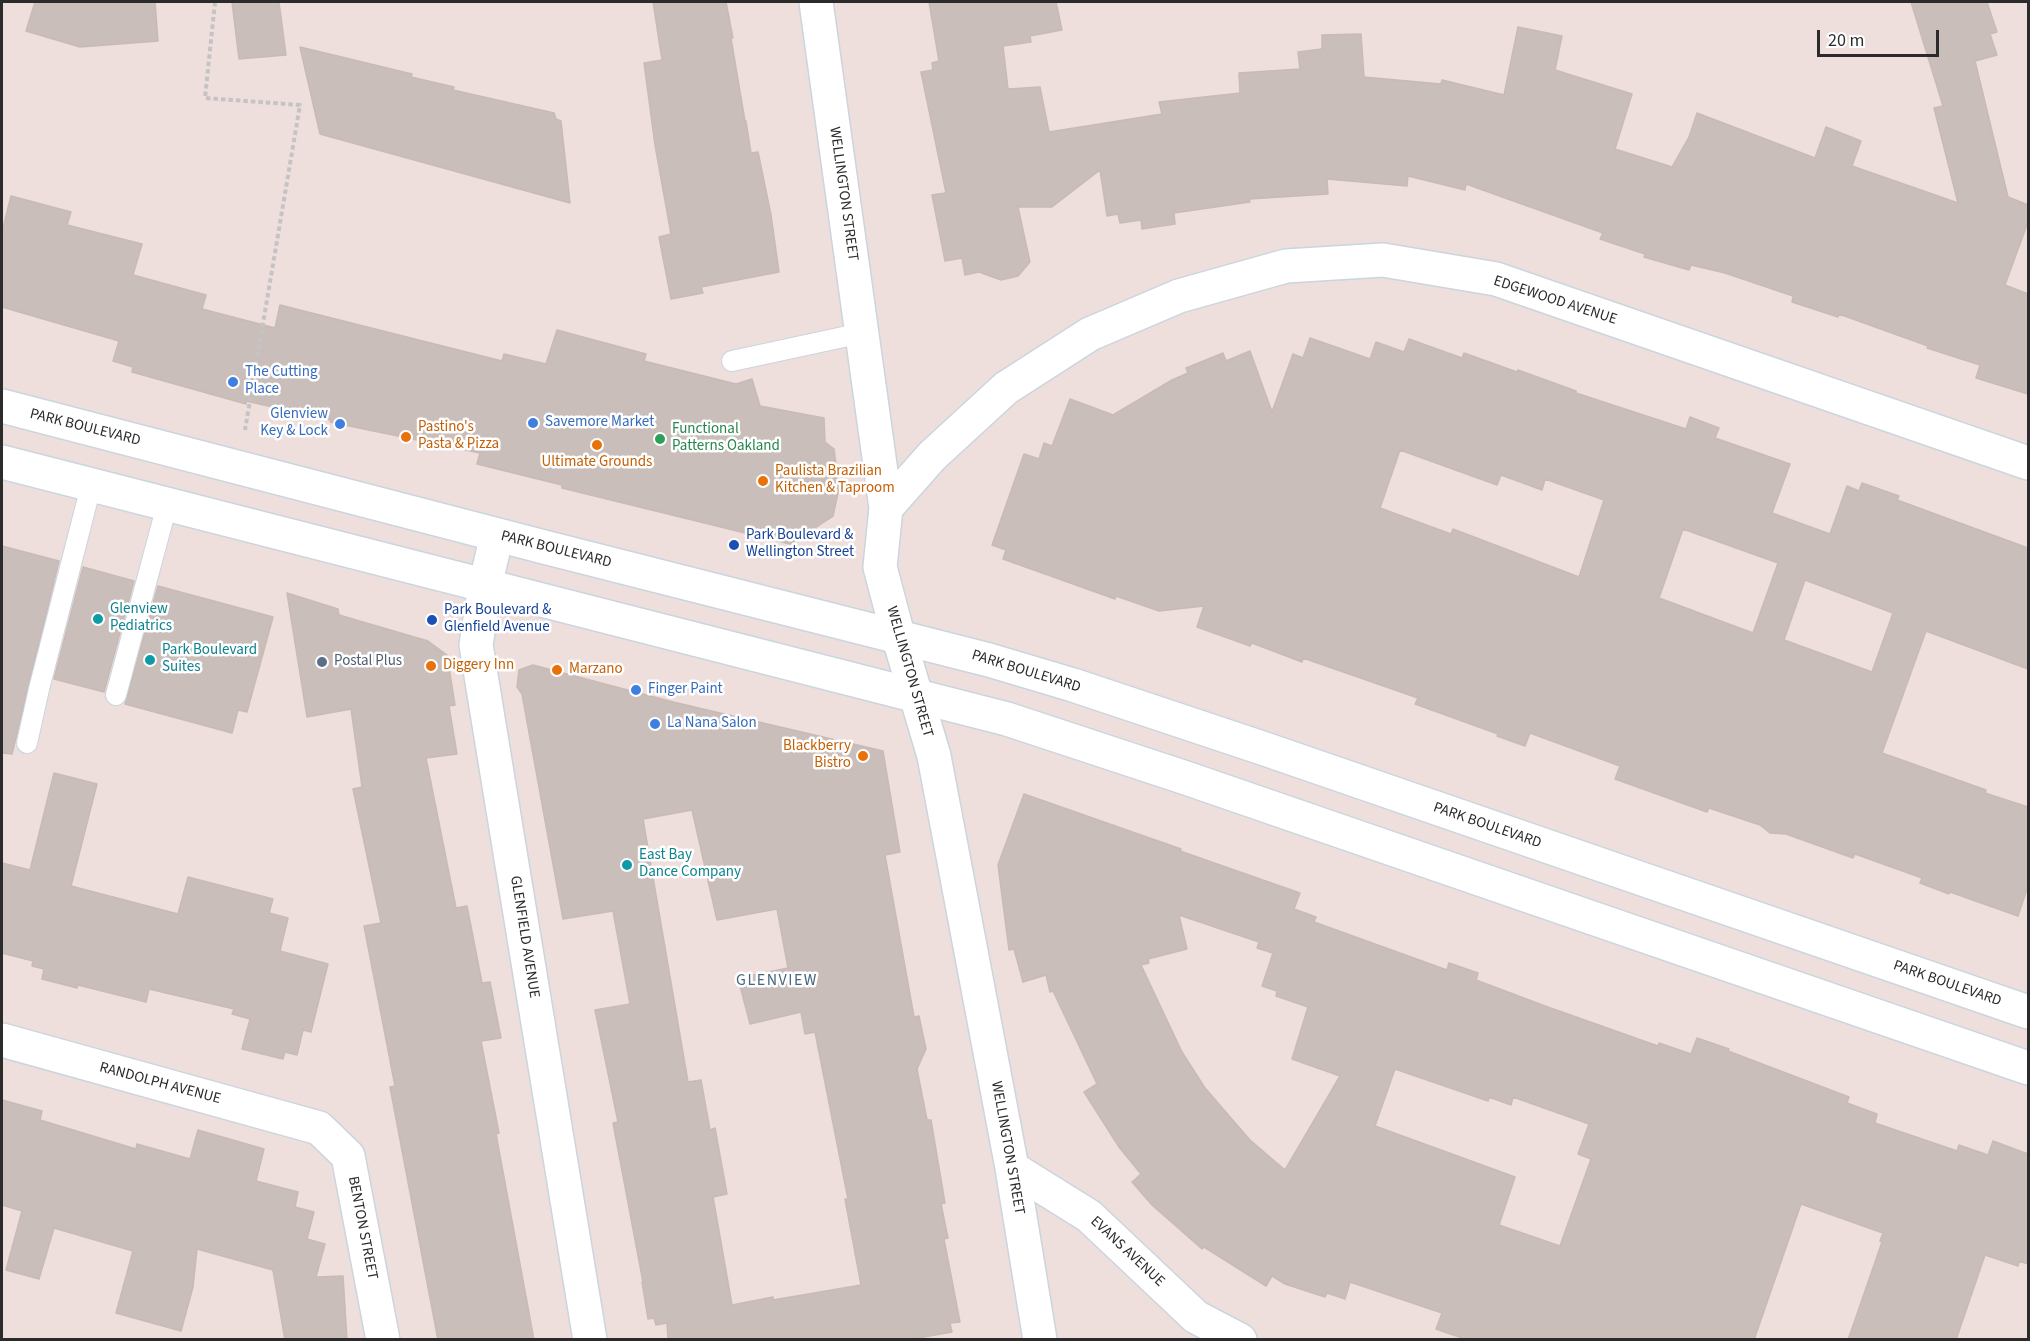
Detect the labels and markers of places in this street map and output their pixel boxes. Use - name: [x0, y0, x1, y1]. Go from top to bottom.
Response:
- place label: The Cutting Place: [245, 364, 318, 399]
- marker: The Cutting Place: [226, 375, 240, 389]
- place label: Glenview Key & Lock: [260, 406, 328, 441]
- place label: Savemore Market: [545, 414, 654, 432]
- marker: Savemore Market: [526, 416, 540, 430]
- marker: Glenview Key & Lock: [333, 417, 347, 431]
- place label: Pastino's Pasta & Pizza: [418, 419, 499, 454]
- place label: Functional Patterns Oakland: [672, 421, 780, 456]
- marker: Pastino's Pasta & Pizza: [399, 430, 413, 444]
- marker: Functional Patterns Oakland: [653, 432, 667, 446]
- marker: Ultimate Grounds: [590, 438, 604, 452]
- place label: Ultimate Grounds: [542, 454, 652, 472]
- place label: Paulista Brazilian Kitchen & Taproom: [775, 463, 895, 498]
- marker: Paulista Brazilian Kitchen & Taproom: [756, 474, 770, 488]
- place label: Park Boulevard & Wellington Street: [746, 527, 854, 562]
- marker: Park Boulevard & Wellington Street: [727, 538, 741, 552]
- place label: Glenview Pediatrics: [110, 601, 172, 636]
- place label: Park Boulevard & Glenfield Avenue: [444, 602, 551, 637]
- marker: Glenview Pediatrics: [91, 612, 105, 626]
- marker: Park Boulevard & Glenfield Avenue: [425, 613, 439, 627]
- place label: Park Boulevard Suites: [162, 642, 257, 677]
- marker: Park Boulevard Suites: [143, 653, 157, 667]
- place label: Postal Plus: [334, 653, 402, 671]
- marker: Postal Plus: [315, 655, 329, 669]
- place label: Diggery Inn: [443, 657, 514, 675]
- marker: Diggery Inn: [424, 659, 438, 673]
- place label: Marzano: [569, 661, 623, 679]
- marker: Marzano: [550, 663, 564, 677]
- place label: Finger Paint: [648, 681, 723, 699]
- marker: Finger Paint: [629, 683, 643, 697]
- place label: La Nana Salon: [667, 715, 757, 733]
- marker: La Nana Salon: [648, 717, 662, 731]
- place label: Blackberry Bistro: [783, 738, 851, 773]
- marker: Blackberry Bistro: [856, 749, 870, 763]
- place label: East Bay Dance Company: [639, 847, 741, 882]
- marker: East Bay Dance Company: [620, 858, 634, 872]

